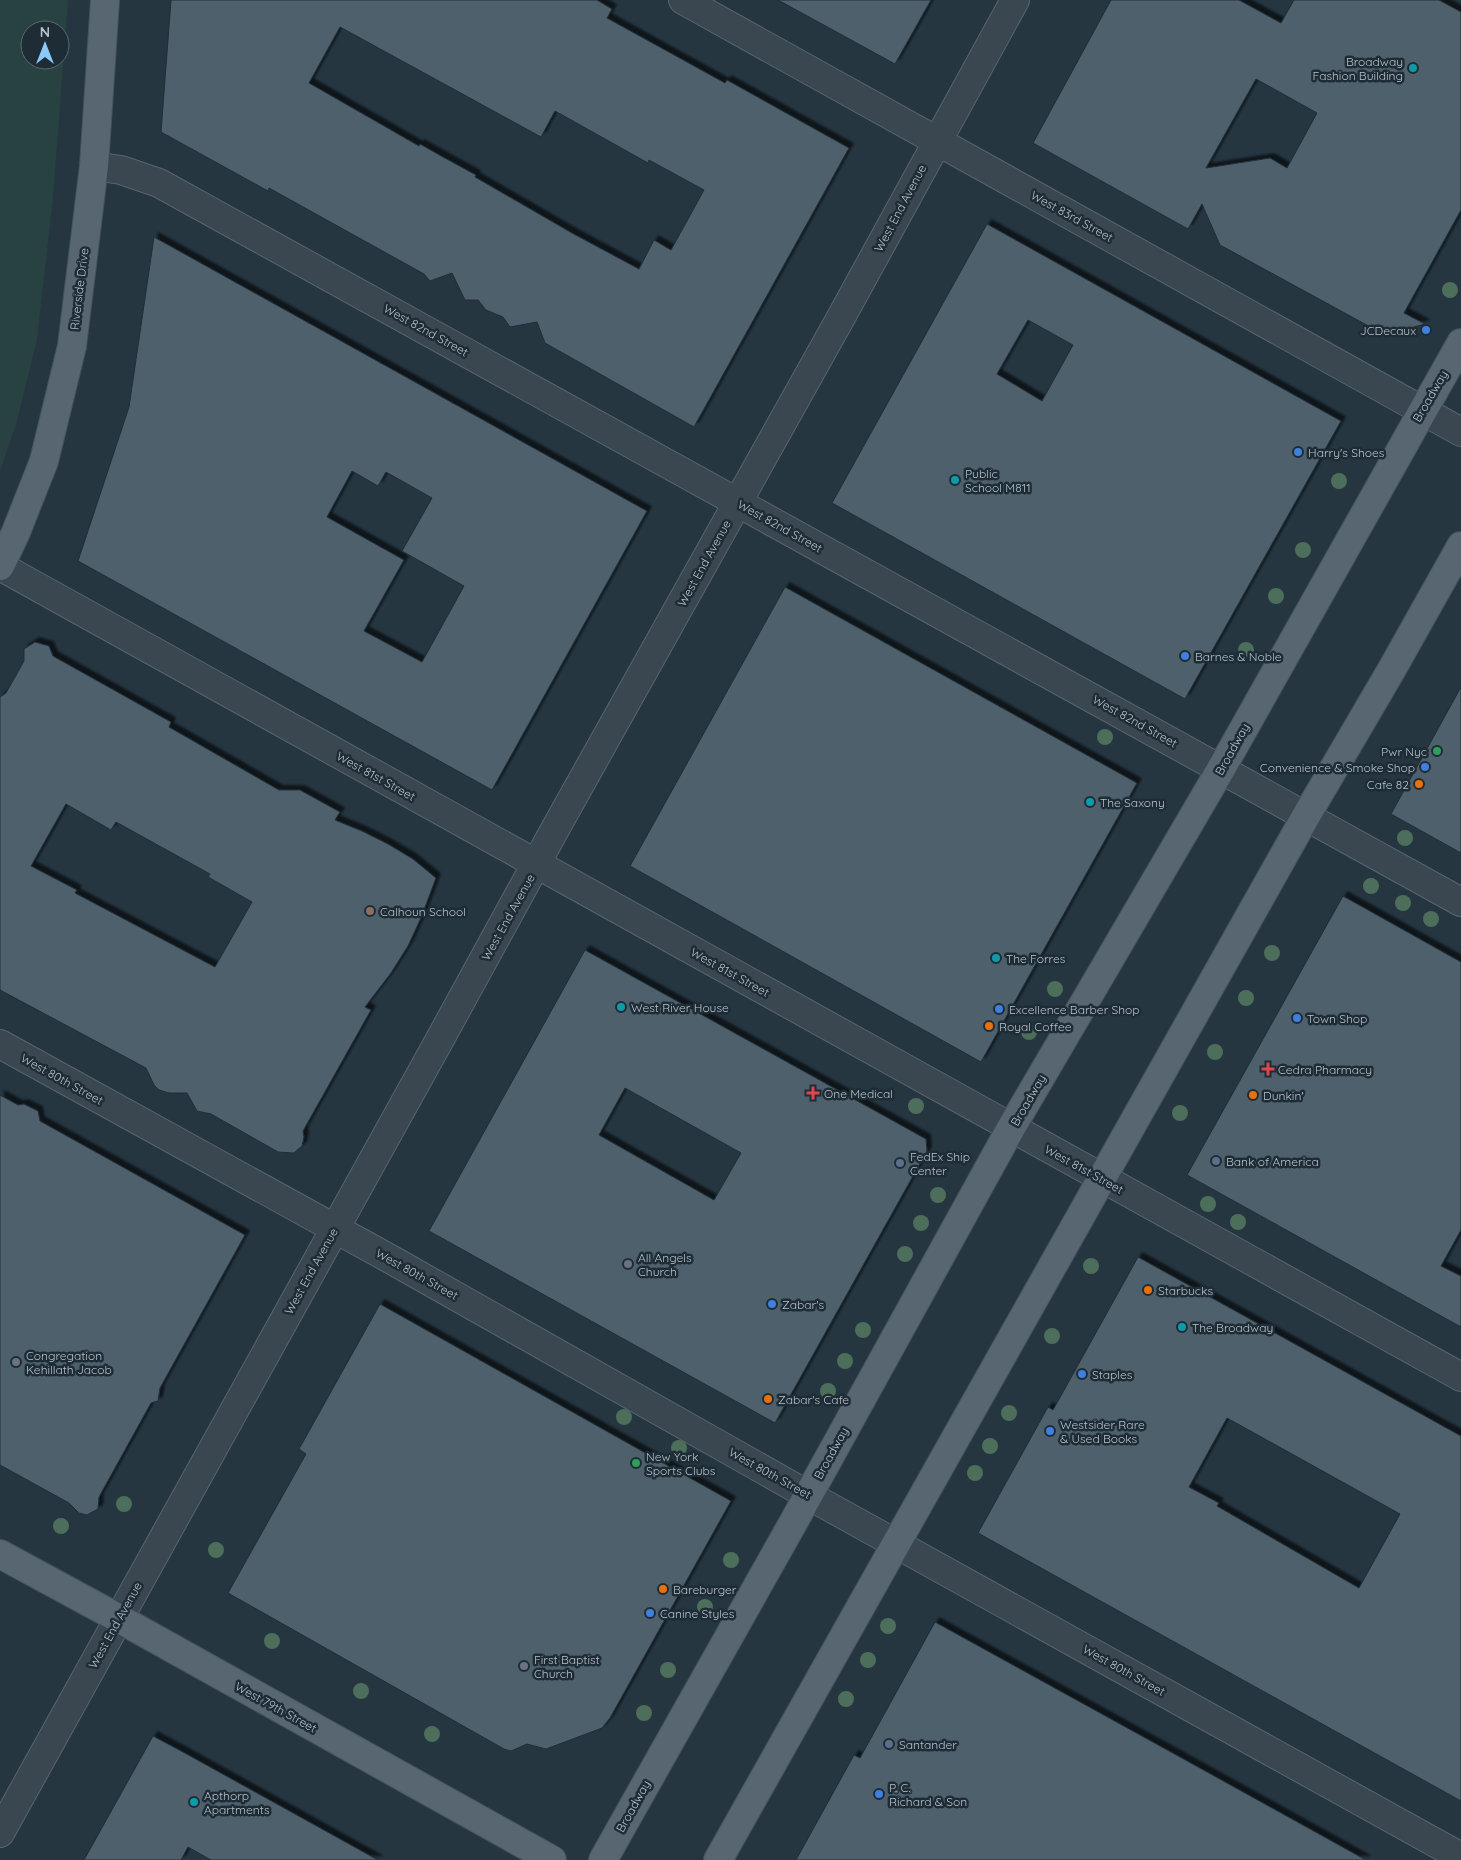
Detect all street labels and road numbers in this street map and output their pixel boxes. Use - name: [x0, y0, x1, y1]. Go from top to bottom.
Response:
- street label: West End Avenue: [871, 162, 929, 254]
- street label: West 83rd Street: [1028, 187, 1116, 245]
- street label: Riverside Drive: [67, 247, 92, 331]
- street label: West 82nd Street: [381, 301, 471, 359]
- street label: Broadway: [1409, 368, 1451, 424]
- street label: West 82nd Street: [735, 497, 825, 555]
- street label: West End Avenue: [674, 517, 734, 609]
- street label: West 82nd Street: [1090, 692, 1180, 750]
- street label: Broadway: [1212, 720, 1252, 778]
- street label: West 81st Street: [334, 748, 418, 804]
- street label: West End Avenue: [478, 871, 538, 963]
- street label: West 81st Street: [688, 944, 772, 1000]
- street label: West 80th Street: [18, 1050, 106, 1108]
- street label: Broadway: [1007, 1072, 1049, 1128]
- street label: West 81st Street: [1042, 1141, 1126, 1197]
- street label: West End Avenue: [281, 1225, 341, 1317]
- street label: West 80th Street: [373, 1245, 461, 1303]
- street label: Broadway: [811, 1424, 851, 1482]
- street label: West 80th Street: [726, 1444, 814, 1502]
- street label: West End Avenue: [85, 1579, 145, 1671]
- street label: West 80th Street: [1080, 1641, 1168, 1699]
- street label: West 79th Street: [233, 1678, 319, 1736]
- street label: Broadway: [613, 1777, 653, 1835]

